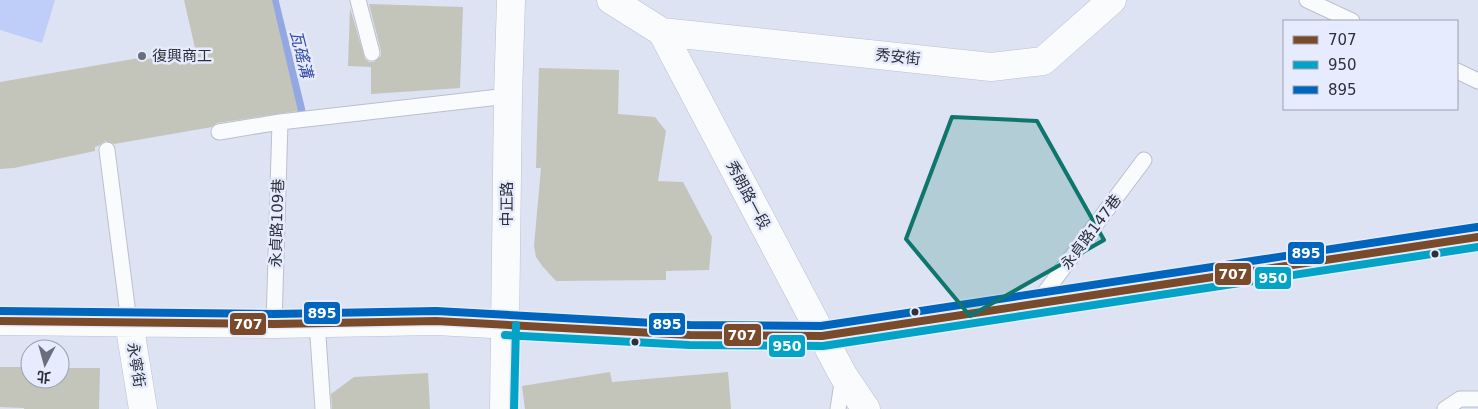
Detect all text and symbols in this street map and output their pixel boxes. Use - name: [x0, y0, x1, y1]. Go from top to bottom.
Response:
- legend: [1283, 20, 1458, 110]
- water label: 瓦磘溝: [286, 29, 317, 82]
- text: 707: [1328, 31, 1357, 49]
- street label: 秀安街: [875, 46, 921, 68]
- place label: 復興商工: [152, 47, 212, 65]
- marker: 復興商工: [136, 50, 148, 62]
- text: 950: [1328, 56, 1357, 74]
- text: 895: [1328, 81, 1357, 99]
- street label: 秀朗路一段: [722, 158, 774, 232]
- street label: 永貞路109巷: [266, 178, 288, 268]
- street label: 中正路: [498, 181, 516, 227]
- street label: 永貞路147巷: [1057, 191, 1125, 273]
- line badge: 895: [1287, 241, 1325, 265]
- text: 895: [1291, 245, 1321, 261]
- unlabelled marker: [1430, 249, 1440, 259]
- line badge: 707: [1214, 262, 1252, 286]
- text: 707: [1218, 266, 1248, 282]
- line badge: 950: [1254, 266, 1292, 290]
- text: 950: [1258, 270, 1288, 286]
- line badge: 895: [303, 301, 341, 325]
- text: 895: [307, 305, 337, 321]
- unlabelled marker: [910, 307, 920, 317]
- line badge: 707: [229, 312, 267, 336]
- line badge: 895: [648, 312, 686, 336]
- text: 707: [233, 316, 263, 332]
- text: 895: [652, 316, 682, 332]
- line badge: 707: [723, 323, 762, 347]
- text: 707: [727, 327, 757, 343]
- line badge: 950: [768, 334, 806, 358]
- unlabelled marker: [630, 337, 640, 347]
- text: 950: [772, 338, 802, 354]
- north arrow: [20, 339, 70, 389]
- street label: 永寧街: [124, 341, 148, 389]
- text: 北: [36, 368, 51, 386]

